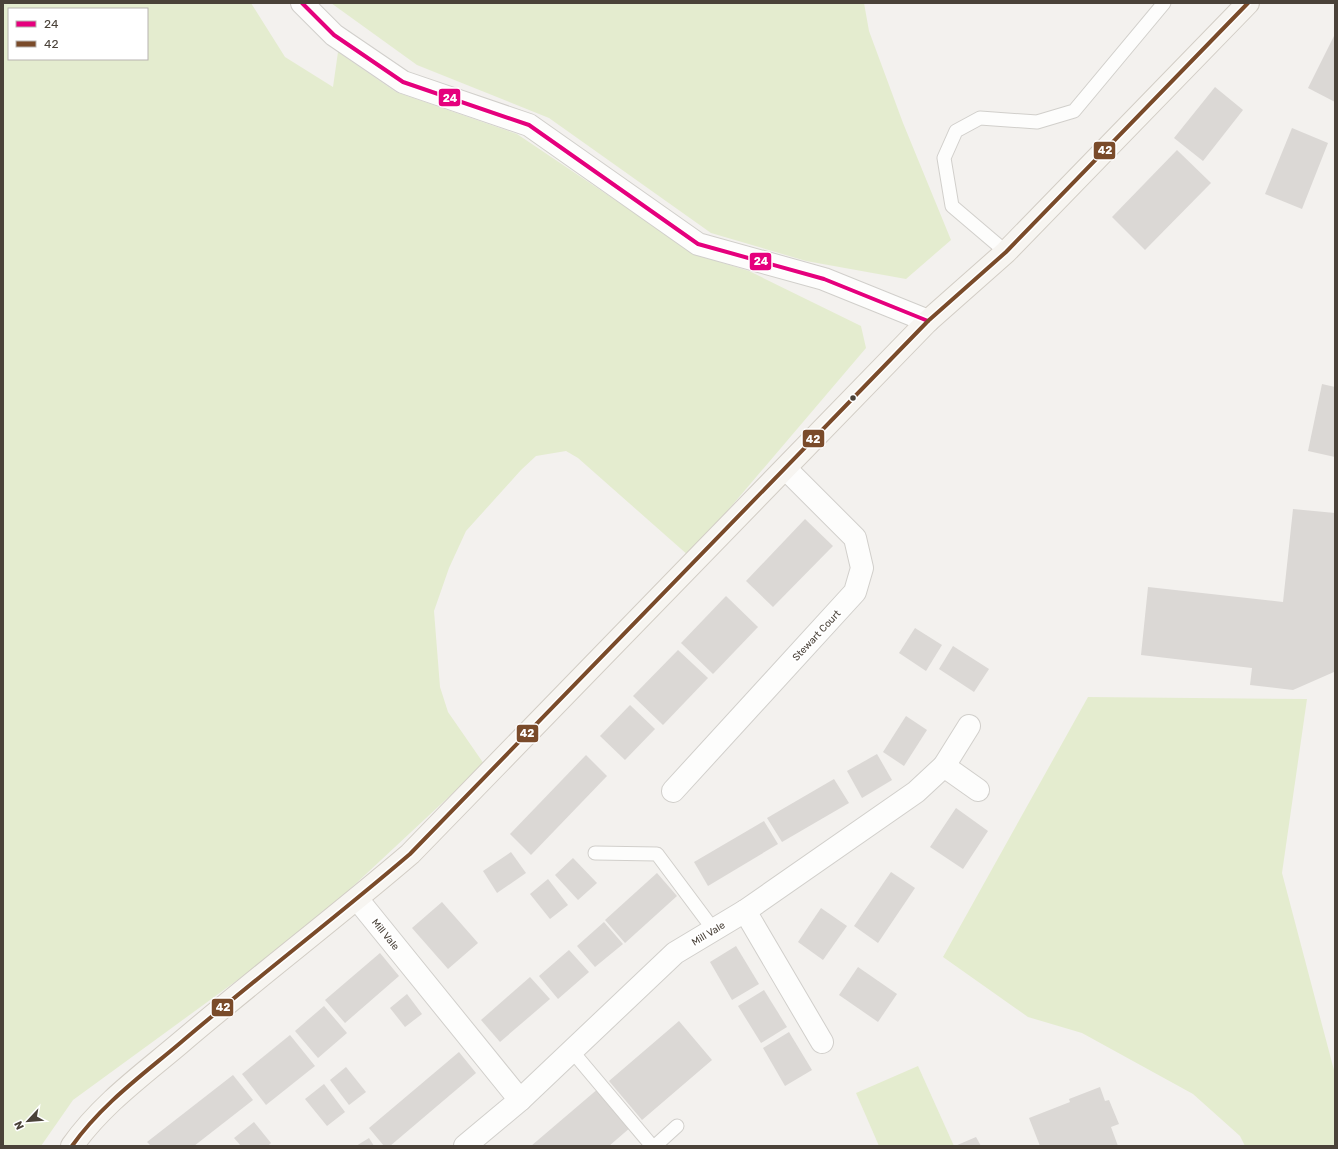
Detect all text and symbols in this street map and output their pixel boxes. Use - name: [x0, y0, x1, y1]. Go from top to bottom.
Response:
- legend: [8, 8, 148, 60]
- text: 24: [44, 17, 59, 31]
- text: 42: [44, 37, 59, 51]
- line badge: 24: [438, 88, 461, 107]
- text: 24: [443, 92, 458, 105]
- line badge: 42: [1093, 141, 1116, 160]
- text: 42: [1098, 144, 1112, 157]
- line badge: 24: [749, 252, 772, 271]
- text: 24: [754, 255, 769, 268]
- unlabelled marker: [848, 393, 858, 403]
- line badge: 42: [802, 429, 825, 448]
- text: 42: [806, 433, 820, 446]
- street label: Stewart Court: [790, 608, 843, 664]
- line badge: 42: [516, 724, 539, 743]
- text: 42: [520, 727, 534, 740]
- street label: Mill Vale: [369, 917, 402, 953]
- street label: Mill Vale: [690, 919, 728, 949]
- line badge: 42: [211, 998, 234, 1017]
- text: 42: [216, 1001, 230, 1014]
- north arrow: [8, 1101, 48, 1141]
- text: N: [12, 1119, 27, 1132]

